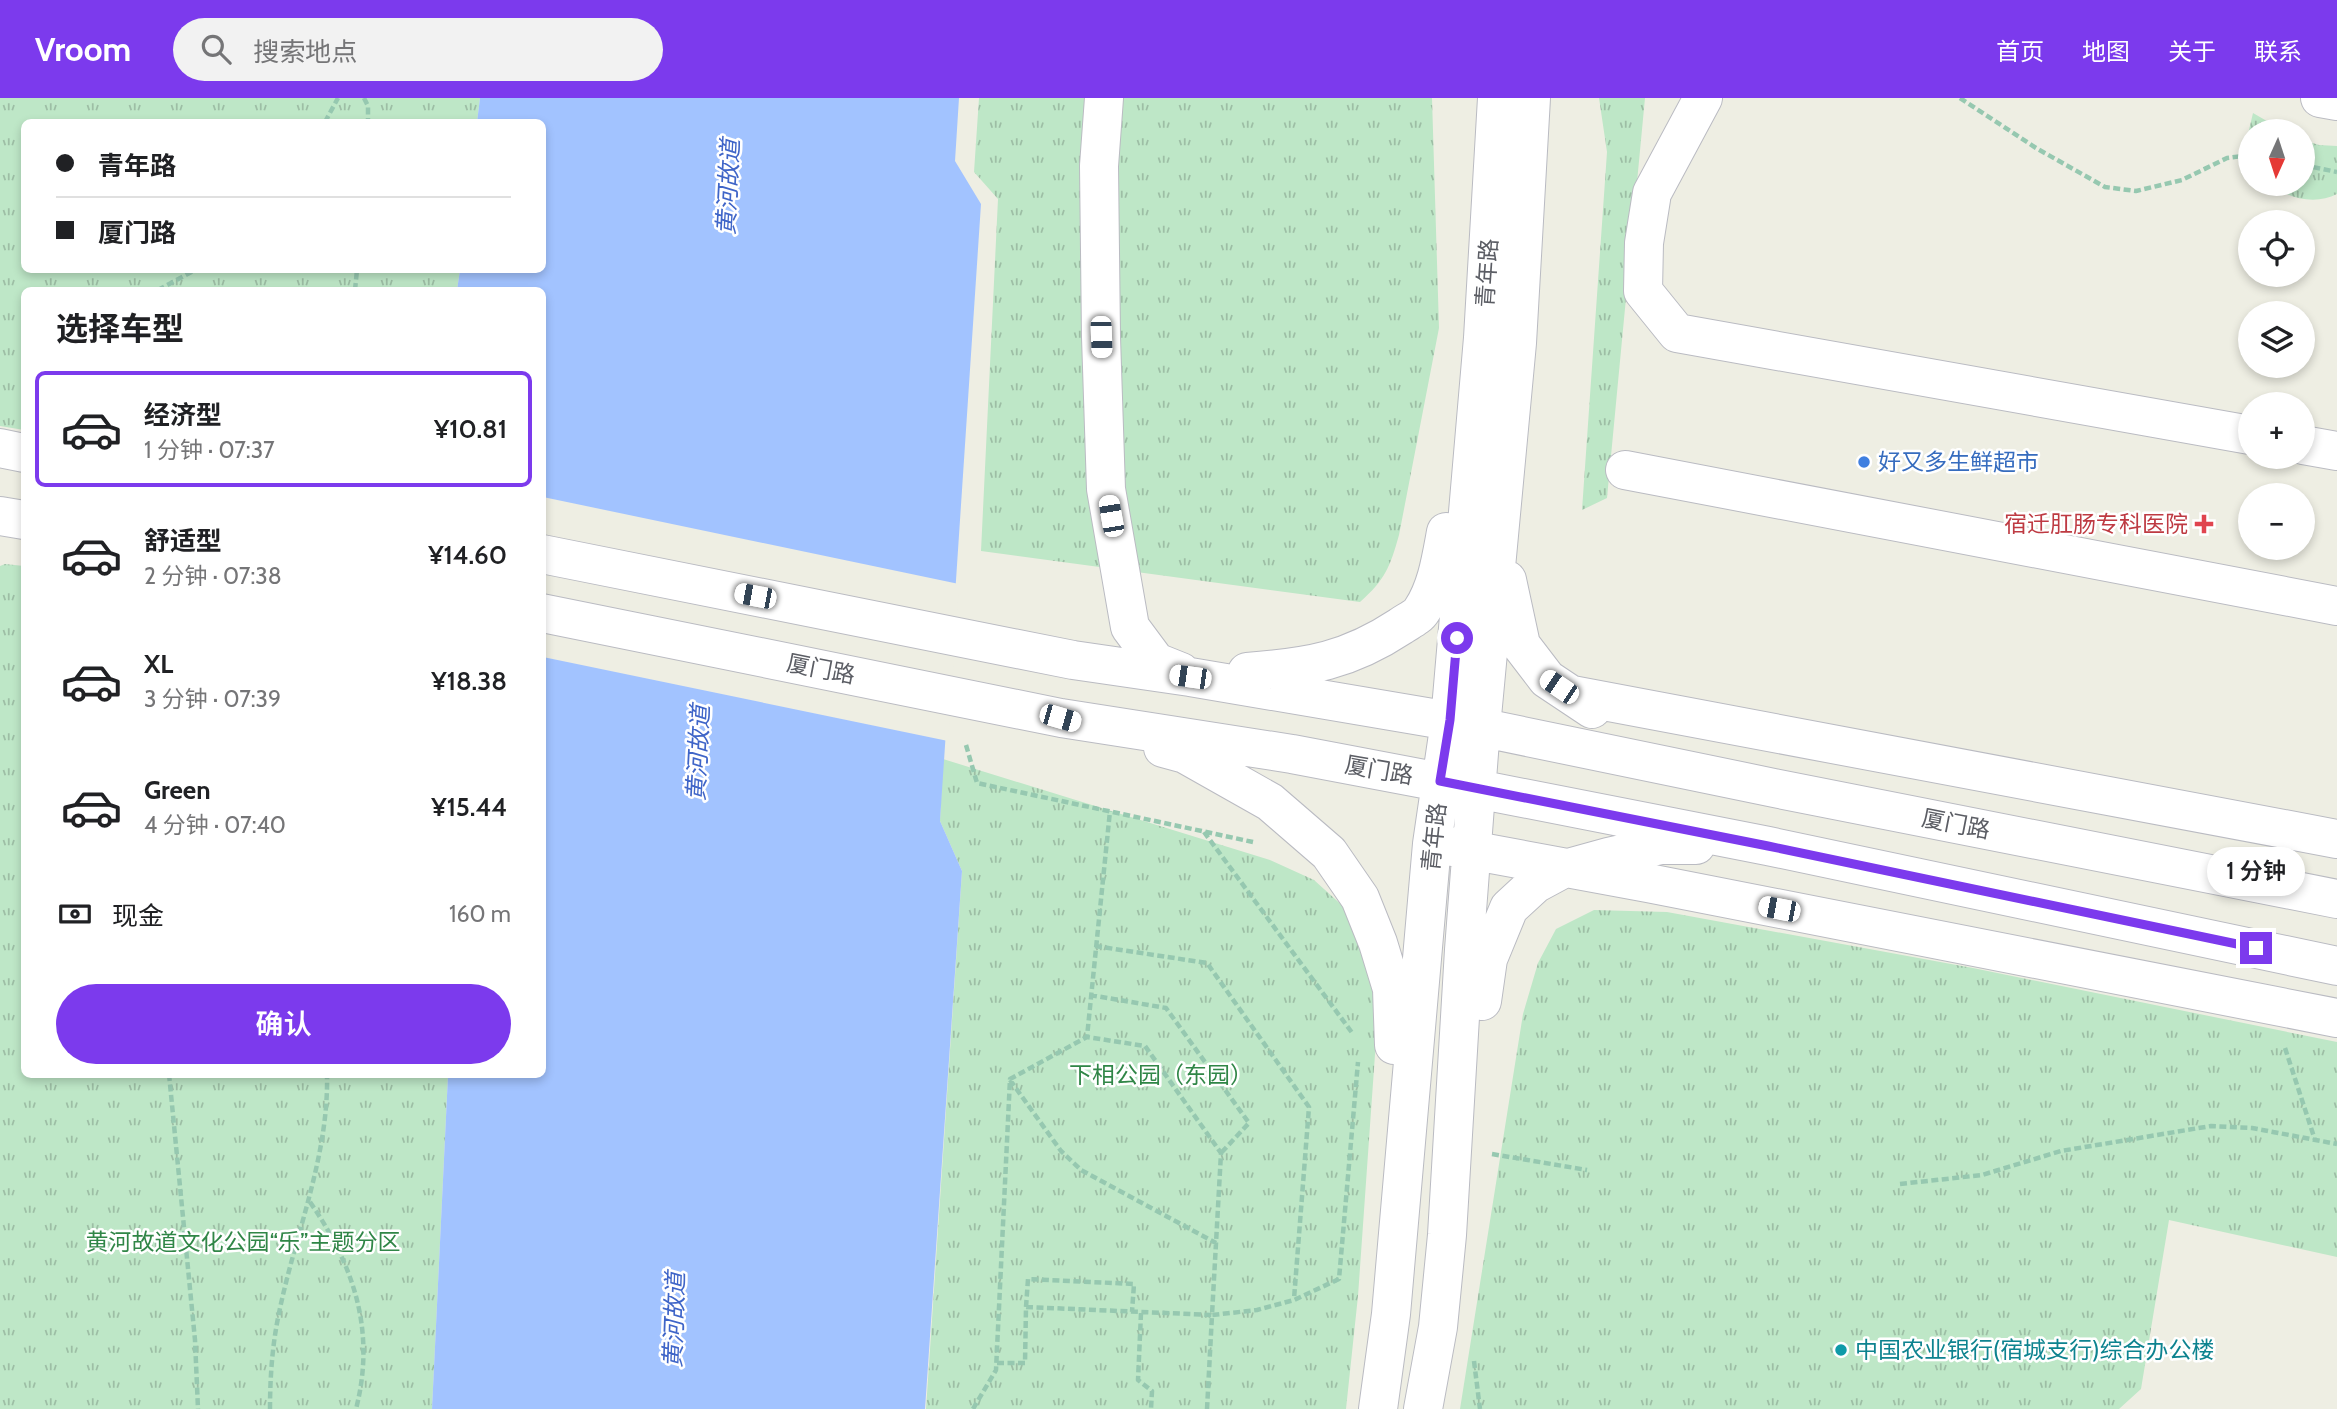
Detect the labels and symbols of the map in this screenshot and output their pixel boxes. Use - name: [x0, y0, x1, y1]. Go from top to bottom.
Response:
- north arrow: [2238, 119, 2315, 196]
- water label: 黄河故道: [711, 135, 745, 236]
- street label: 青年路: [1471, 238, 1503, 308]
- car: [1090, 316, 1113, 358]
- place label: 好又多生鲜超市: [1878, 448, 2039, 476]
- marker: 好又多生鲜超市: [1856, 454, 1872, 470]
- car: [1098, 493, 1125, 539]
- place label: 宿迁肛肠专科医院: [2004, 510, 2188, 538]
- marker: 宿迁肛肠专科医院: [2194, 514, 2214, 534]
- car: [733, 582, 778, 610]
- route start: [1441, 622, 1473, 654]
- street label: 厦门路: [784, 649, 858, 689]
- car: [1168, 664, 1213, 690]
- car: [1536, 667, 1583, 707]
- water label: 黄河故道: [681, 701, 715, 802]
- car: [1037, 702, 1084, 734]
- street label: 厦门路: [1343, 750, 1415, 790]
- street label: 青年路: [1416, 801, 1452, 873]
- street label: 厦门路: [1919, 804, 1993, 844]
- callout: 1 分钟: [2207, 846, 2305, 896]
- car: [1757, 895, 1802, 923]
- route end: [2240, 932, 2272, 964]
- park label: 下相公园（东园）: [1069, 1061, 1253, 1089]
- park label: 黄河故道文化公园“乐”主题分区: [85, 1228, 401, 1256]
- water label: 黄河故道: [658, 1269, 690, 1368]
- place label: 中国农业银行(宿城支行)综合办公楼: [1855, 1336, 2214, 1364]
- marker: 中国农业银行(宿城支行)综合办公楼: [1833, 1342, 1849, 1358]

